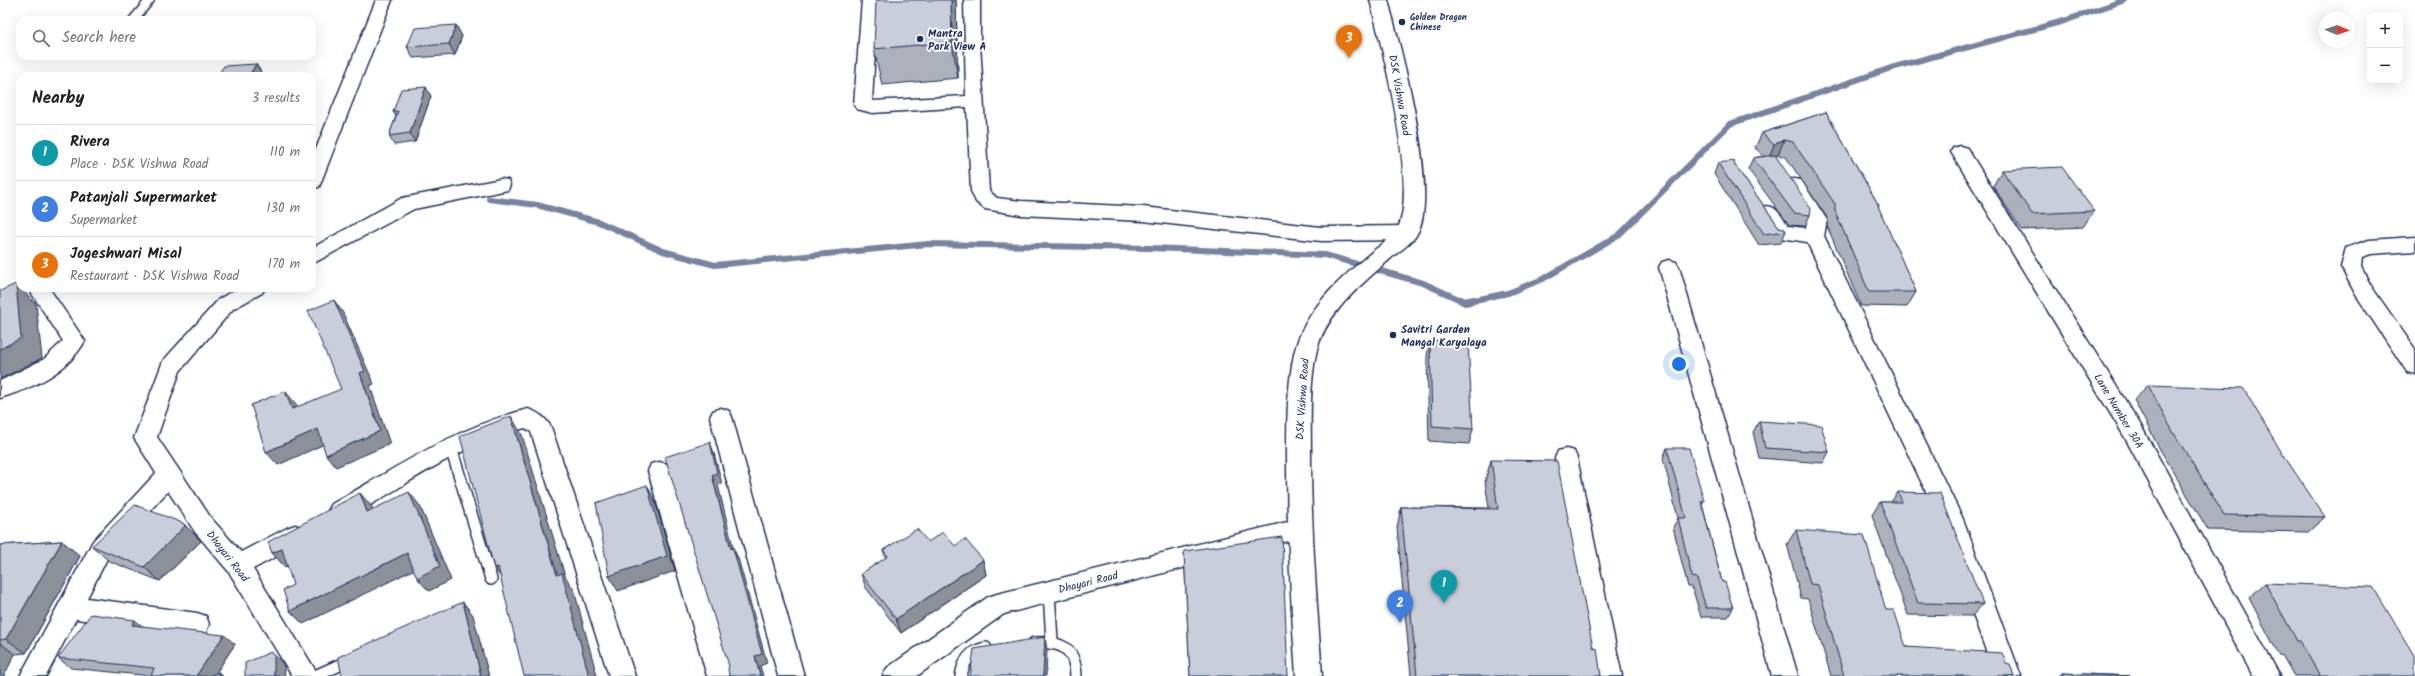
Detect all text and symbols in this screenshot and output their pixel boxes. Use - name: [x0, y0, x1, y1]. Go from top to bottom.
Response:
- place label: Golden Dragon Chinese: [1410, 10, 1467, 35]
- north arrow: [2319, 12, 2355, 48]
- map controls: [2367, 12, 2403, 84]
- button: +: [2367, 12, 2403, 48]
- search box: [16, 16, 316, 60]
- marker: Golden Dragon Chinese: [1397, 17, 1407, 27]
- place label: Mantra Park View A: [928, 25, 986, 56]
- pin: 3: [1336, 25, 1362, 58]
- text: Search here: [62, 26, 136, 50]
- icon: search: [30, 27, 52, 49]
- marker: Mantra Park View A: [915, 34, 925, 44]
- button: −: [2367, 48, 2403, 84]
- street label: DSK Vishwa Road: [1383, 53, 1415, 138]
- text: Nearby: [32, 85, 84, 112]
- text: 3 results: [252, 88, 300, 109]
- text: Rivera: [70, 130, 110, 154]
- text: 1: [43, 142, 47, 163]
- text: 110 m: [270, 142, 300, 163]
- text: Place · DSK Vishwa Road: [70, 154, 208, 175]
- text: Patanjali Supermarket: [70, 186, 217, 210]
- text: 2: [41, 198, 49, 219]
- text: 130 m: [266, 198, 300, 219]
- text: Supermarket: [70, 210, 137, 231]
- text: Jogeshwari Misal: [70, 242, 181, 266]
- text: 3: [41, 254, 49, 275]
- text: 170 m: [268, 254, 300, 275]
- text: Restaurant · DSK Vishwa Road: [70, 266, 239, 287]
- place label: Savitri Garden Mangal Karyalaya: [1401, 321, 1487, 352]
- marker: Savitri Garden Mangal Karyalaya: [1388, 330, 1398, 340]
- your location: [1669, 354, 1689, 374]
- street label: DSK Vishwa Road: [1291, 357, 1315, 441]
- street label: Lane Number 30A: [2089, 370, 2148, 453]
- street label: Dhayari Road: [201, 527, 253, 587]
- street label: Dhayari Road: [1056, 567, 1121, 599]
- pin: 1: [1431, 570, 1457, 603]
- pin: 2: [1387, 590, 1413, 623]

